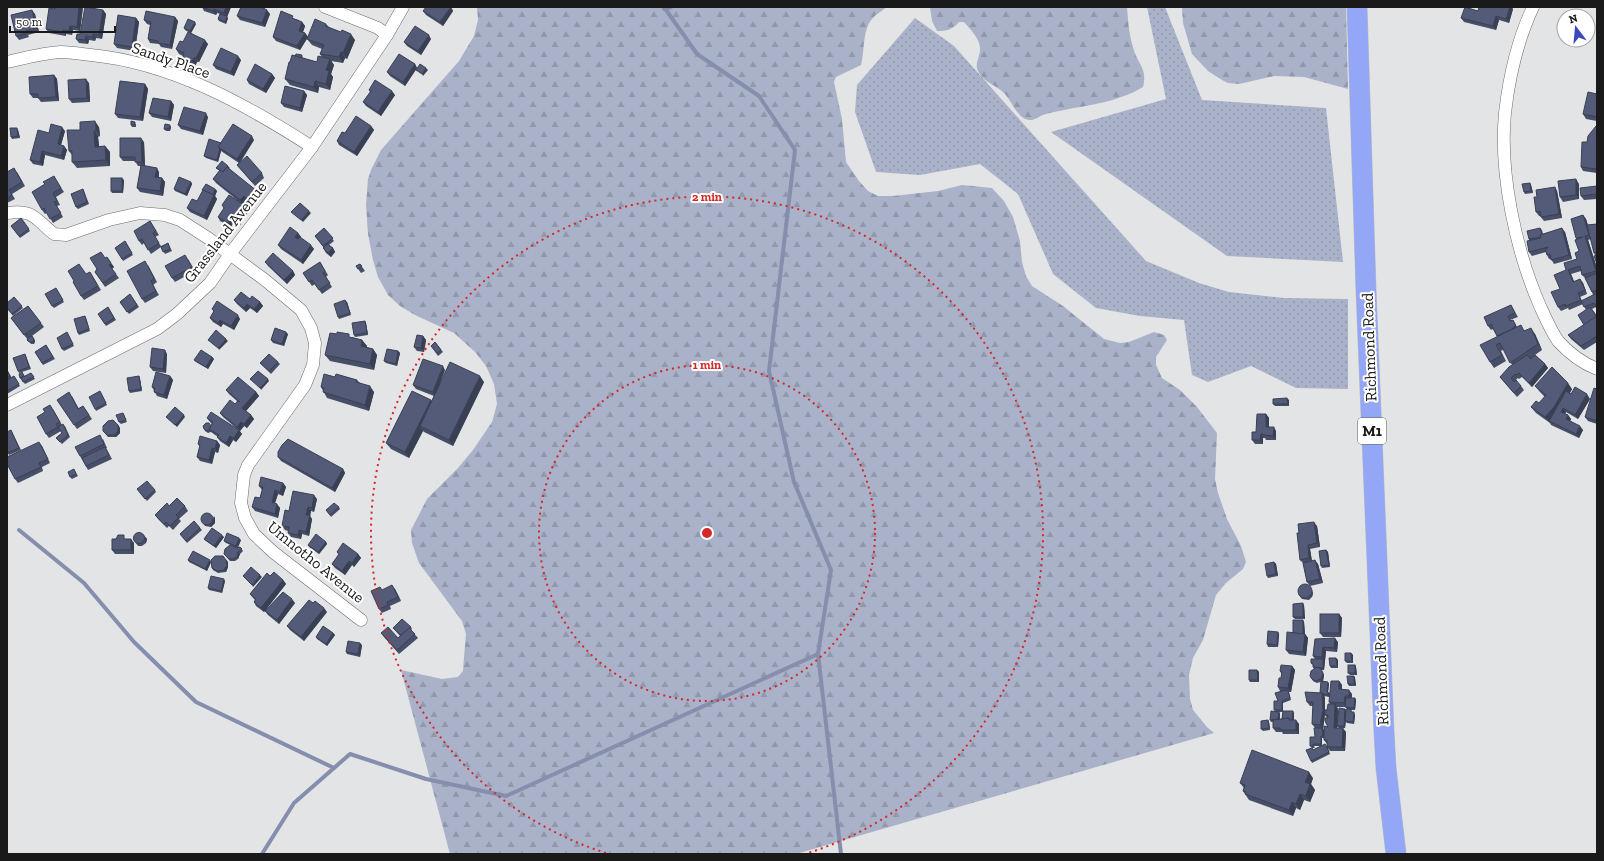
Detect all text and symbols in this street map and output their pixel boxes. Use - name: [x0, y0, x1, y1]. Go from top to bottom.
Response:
- scale bar: [10, 8, 115, 34]
- north arrow: [1556, 8, 1596, 48]
- text: N: [1568, 11, 1580, 26]
- text: 50 m: [16, 15, 43, 29]
- street label: Sandy Place: [129, 38, 213, 82]
- street label: Grassland Avenue: [180, 178, 270, 286]
- text: 2 min: [692, 190, 722, 204]
- street label: Richmond Road: [1358, 292, 1380, 402]
- text: 1 min: [693, 358, 721, 372]
- road number: M1: [1358, 418, 1386, 444]
- street label: Umnotho Avenue: [264, 517, 368, 607]
- centre of rings: [700, 526, 714, 540]
- street label: Richmond Road: [1370, 616, 1392, 726]

